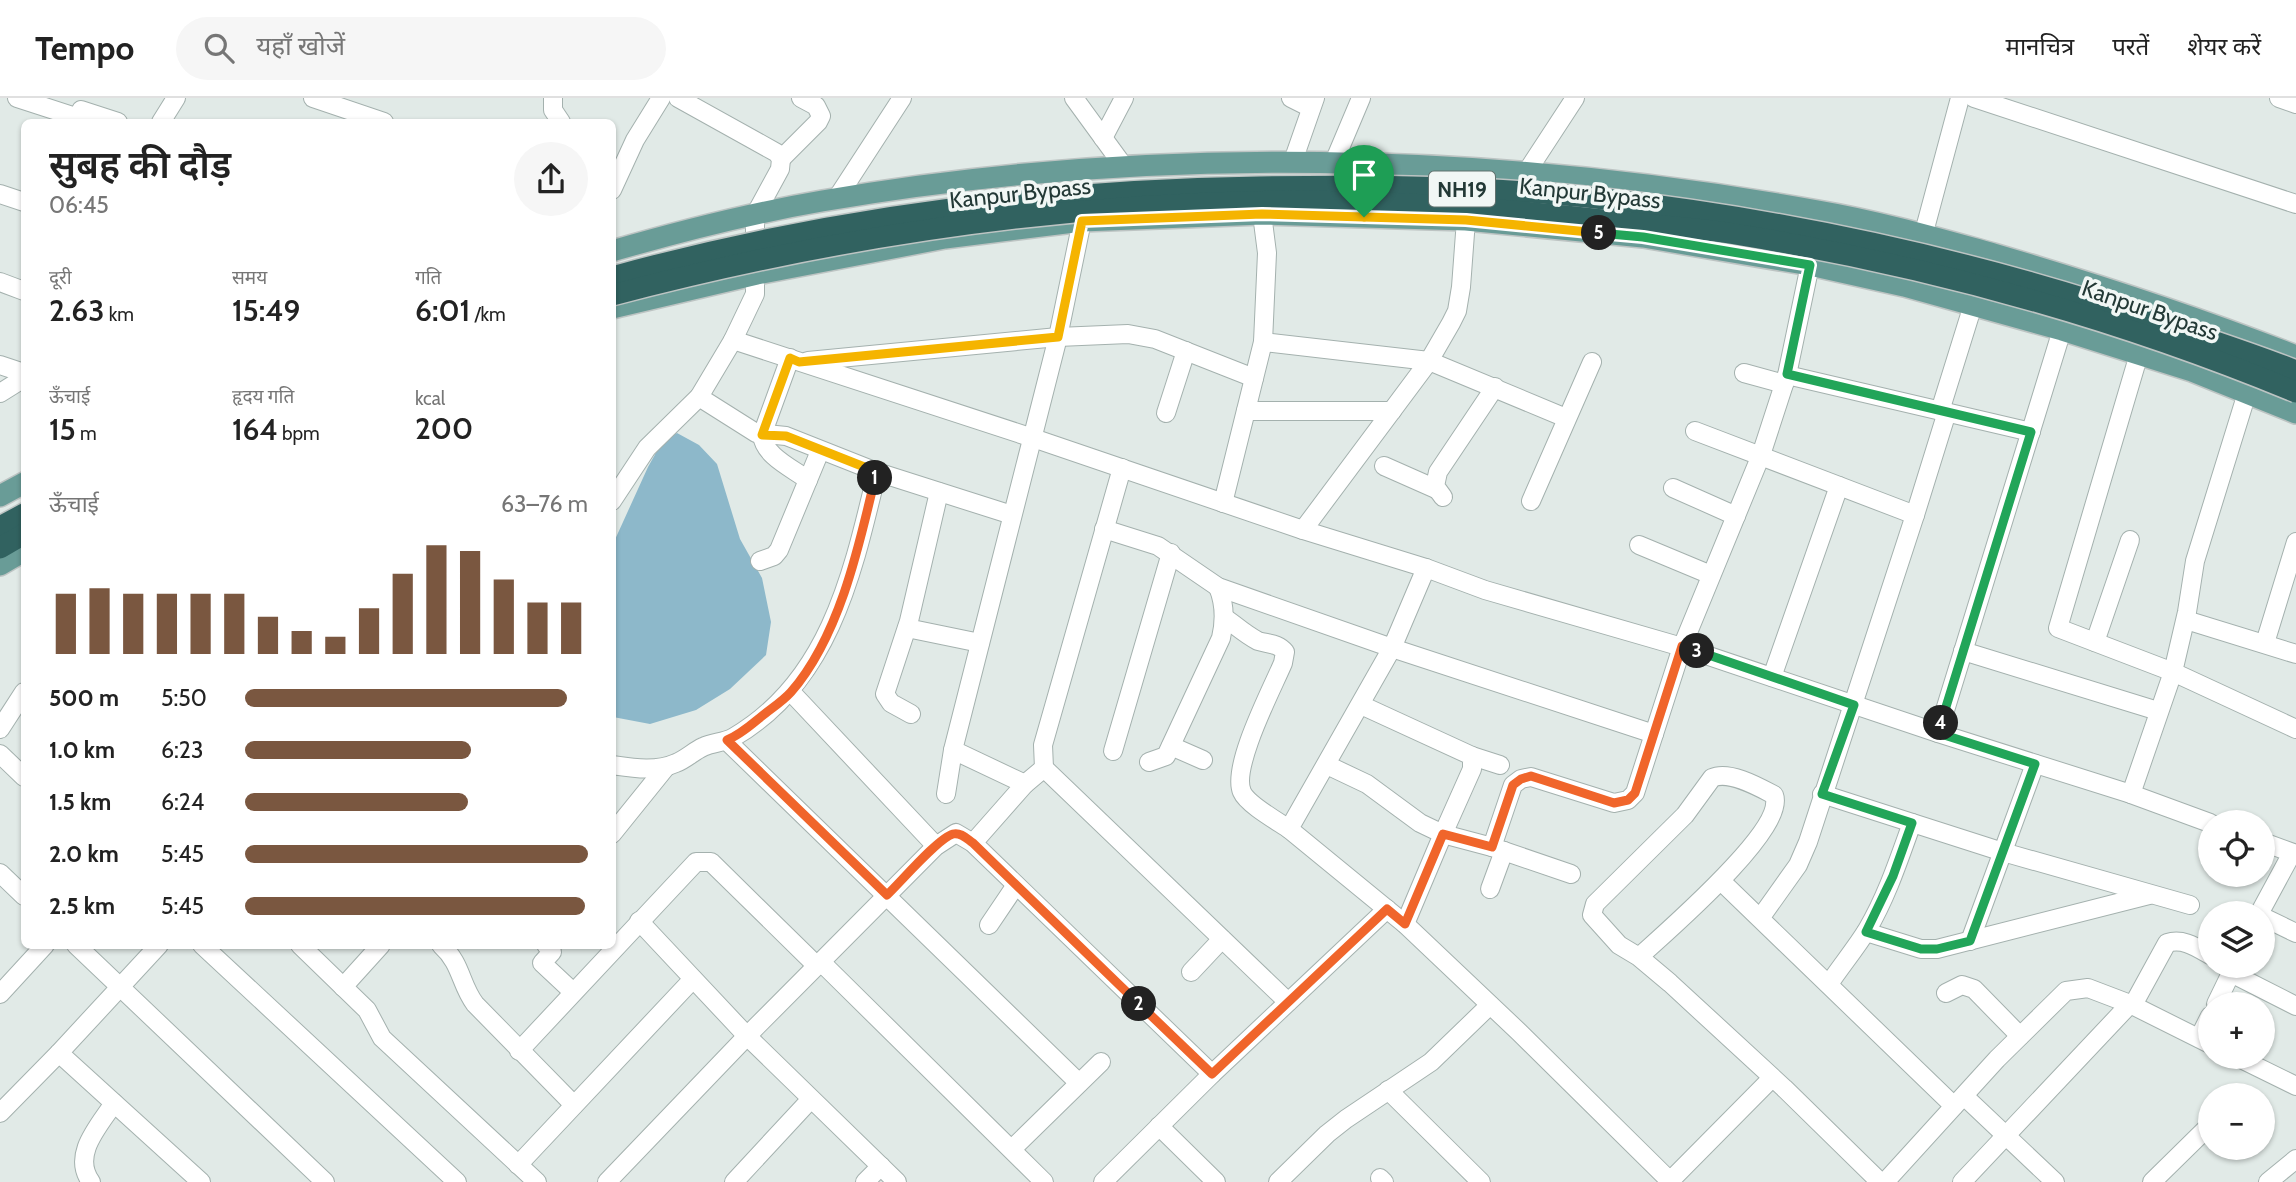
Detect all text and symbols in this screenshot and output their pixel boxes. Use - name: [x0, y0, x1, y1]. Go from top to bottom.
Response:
- search box: [176, 17, 666, 80]
- text: Tempo: [35, 28, 134, 68]
- icon: search: [200, 29, 238, 67]
- text: यहाँ खोजें: [256, 30, 345, 62]
- text: मानचित्र: [2006, 32, 2074, 61]
- text: परतें: [2112, 32, 2149, 61]
- text: शेयर करें: [2187, 32, 2261, 61]
- text: सुबह की दौड़: [49, 141, 231, 188]
- button: share: [514, 142, 588, 216]
- pin: [1334, 145, 1394, 217]
- icon: arrive: [1345, 156, 1383, 194]
- street label: Kanpur Bypass: [948, 172, 1092, 214]
- road number: NH19: [1429, 172, 1495, 206]
- street label: Kanpur Bypass: [1518, 172, 1662, 214]
- text: 06:45: [49, 191, 109, 219]
- pin: 5: [1582, 216, 1616, 250]
- text: 5: [1593, 221, 1604, 244]
- text: दूरी: [49, 266, 72, 289]
- text: समय: [232, 266, 267, 289]
- text: गति: [415, 266, 441, 289]
- street label: Kanpur Bypass: [2078, 274, 2222, 346]
- text: 2.63: [49, 292, 104, 329]
- text: 15:49: [232, 292, 300, 329]
- text: 6:01: [415, 292, 470, 329]
- text: km: [104, 303, 134, 326]
- text: /km: [470, 303, 506, 326]
- text: ऊँचाई: [49, 385, 90, 408]
- text: हृदय गति: [232, 385, 294, 408]
- text: kcal: [415, 387, 445, 410]
- text: 200: [415, 410, 473, 447]
- text: 15: [49, 411, 76, 448]
- text: 164: [232, 411, 278, 448]
- text: m: [76, 422, 97, 445]
- text: bpm: [278, 422, 320, 445]
- pin: 1: [858, 460, 892, 496]
- text: 1: [871, 466, 878, 489]
- text: ऊँचाई: [49, 490, 99, 518]
- text: 63–76 m: [501, 490, 588, 518]
- pin: 3: [1680, 634, 1714, 668]
- text: 3: [1691, 639, 1702, 662]
- text: 500 m: [49, 684, 119, 712]
- text: 5:50: [161, 684, 207, 712]
- pin: 4: [1924, 706, 1958, 740]
- text: 4: [1935, 711, 1946, 734]
- text: 1.0 km: [49, 736, 115, 764]
- text: 6:23: [161, 736, 203, 764]
- text: 1.5 km: [49, 788, 111, 816]
- text: 6:24: [161, 788, 204, 816]
- map controls: [2198, 810, 2275, 1160]
- button: locate: [2198, 810, 2275, 887]
- text: 2.0 km: [49, 840, 119, 868]
- text: 5:45: [161, 840, 204, 868]
- text: 2.5 km: [49, 892, 115, 920]
- text: 5:45: [161, 892, 204, 920]
- button: layers: [2198, 901, 2275, 978]
- pin: 2: [1122, 986, 1156, 1021]
- text: 2: [1133, 992, 1144, 1015]
- button: +: [2198, 992, 2275, 1069]
- button: −: [2198, 1083, 2275, 1160]

